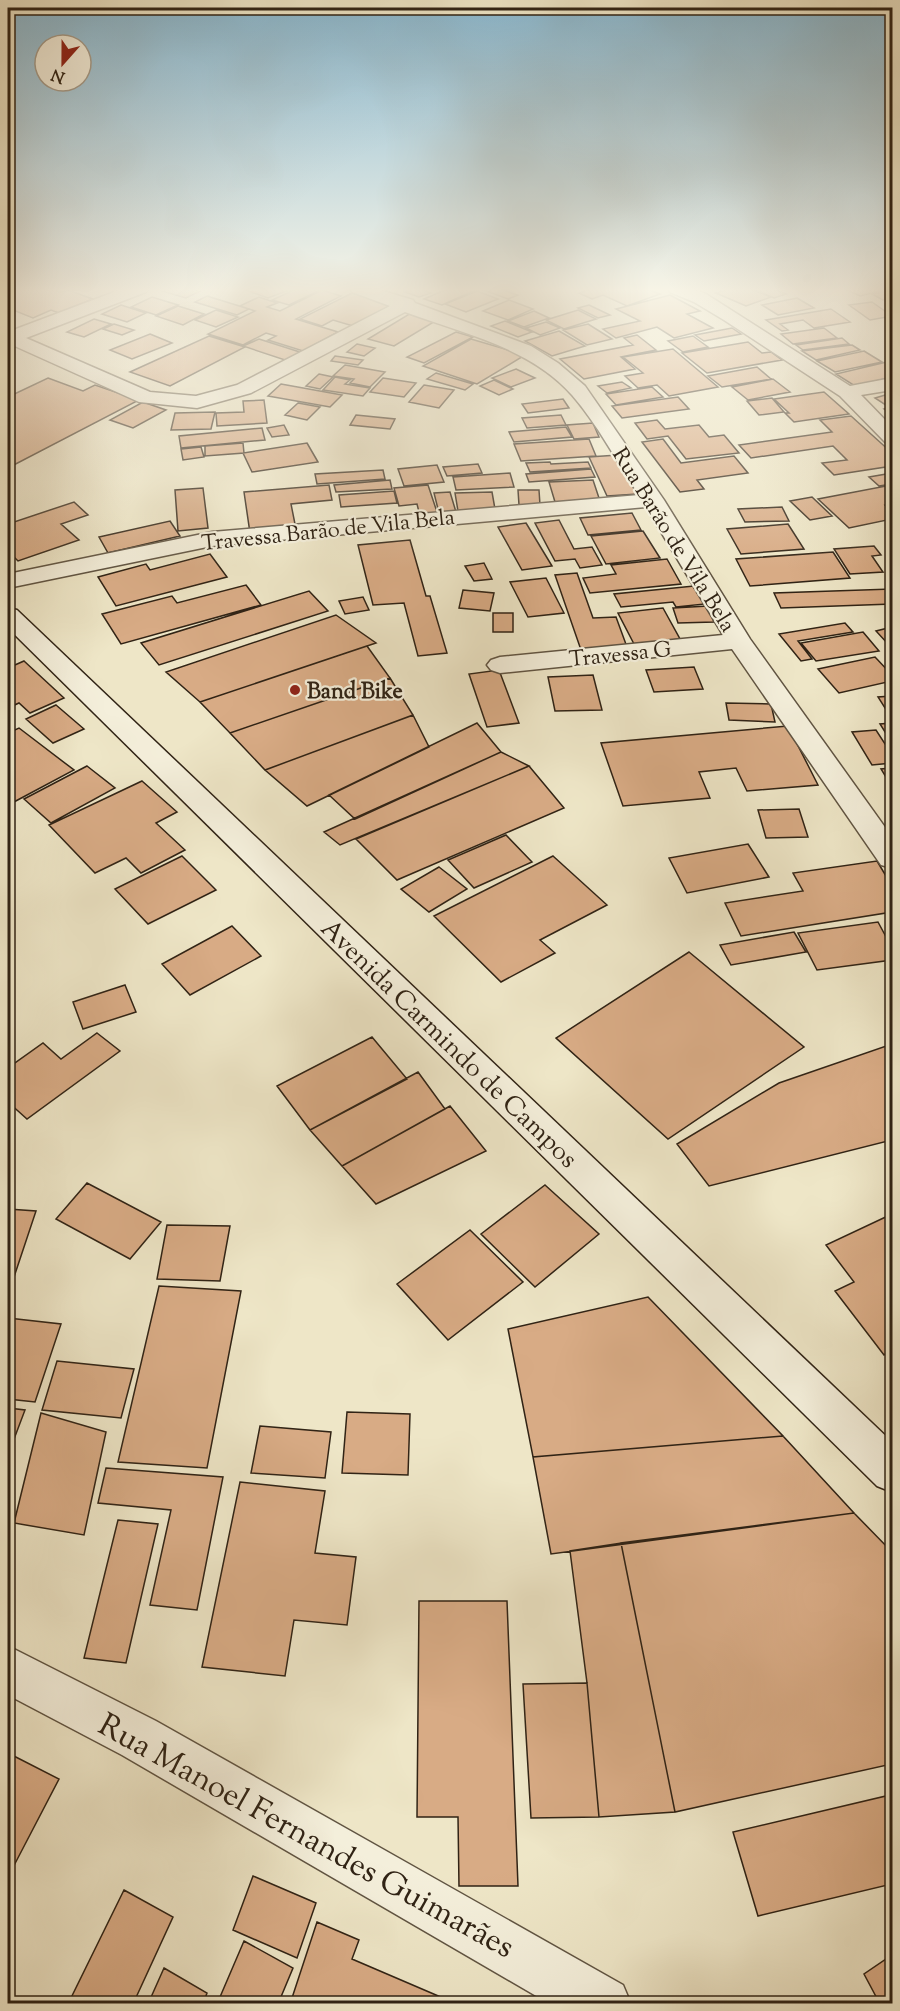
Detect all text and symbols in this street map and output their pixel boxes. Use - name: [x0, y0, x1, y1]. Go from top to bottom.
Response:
- north arrow: [33, 33, 93, 93]
- text: N: [48, 62, 69, 88]
- street label: Rua Barão de Vila Bela: [603, 442, 742, 639]
- street label: Travessa Barão de Vila Bela: [200, 503, 457, 561]
- street label: Travessa G: [567, 635, 673, 677]
- place label: Band Bike: [307, 677, 403, 709]
- marker: Band Bike: [288, 683, 302, 697]
- street label: Avenida Carmindo de Campos: [312, 912, 585, 1178]
- street label: Rua Manoel Fernandes Guimarães: [89, 1704, 522, 1972]

